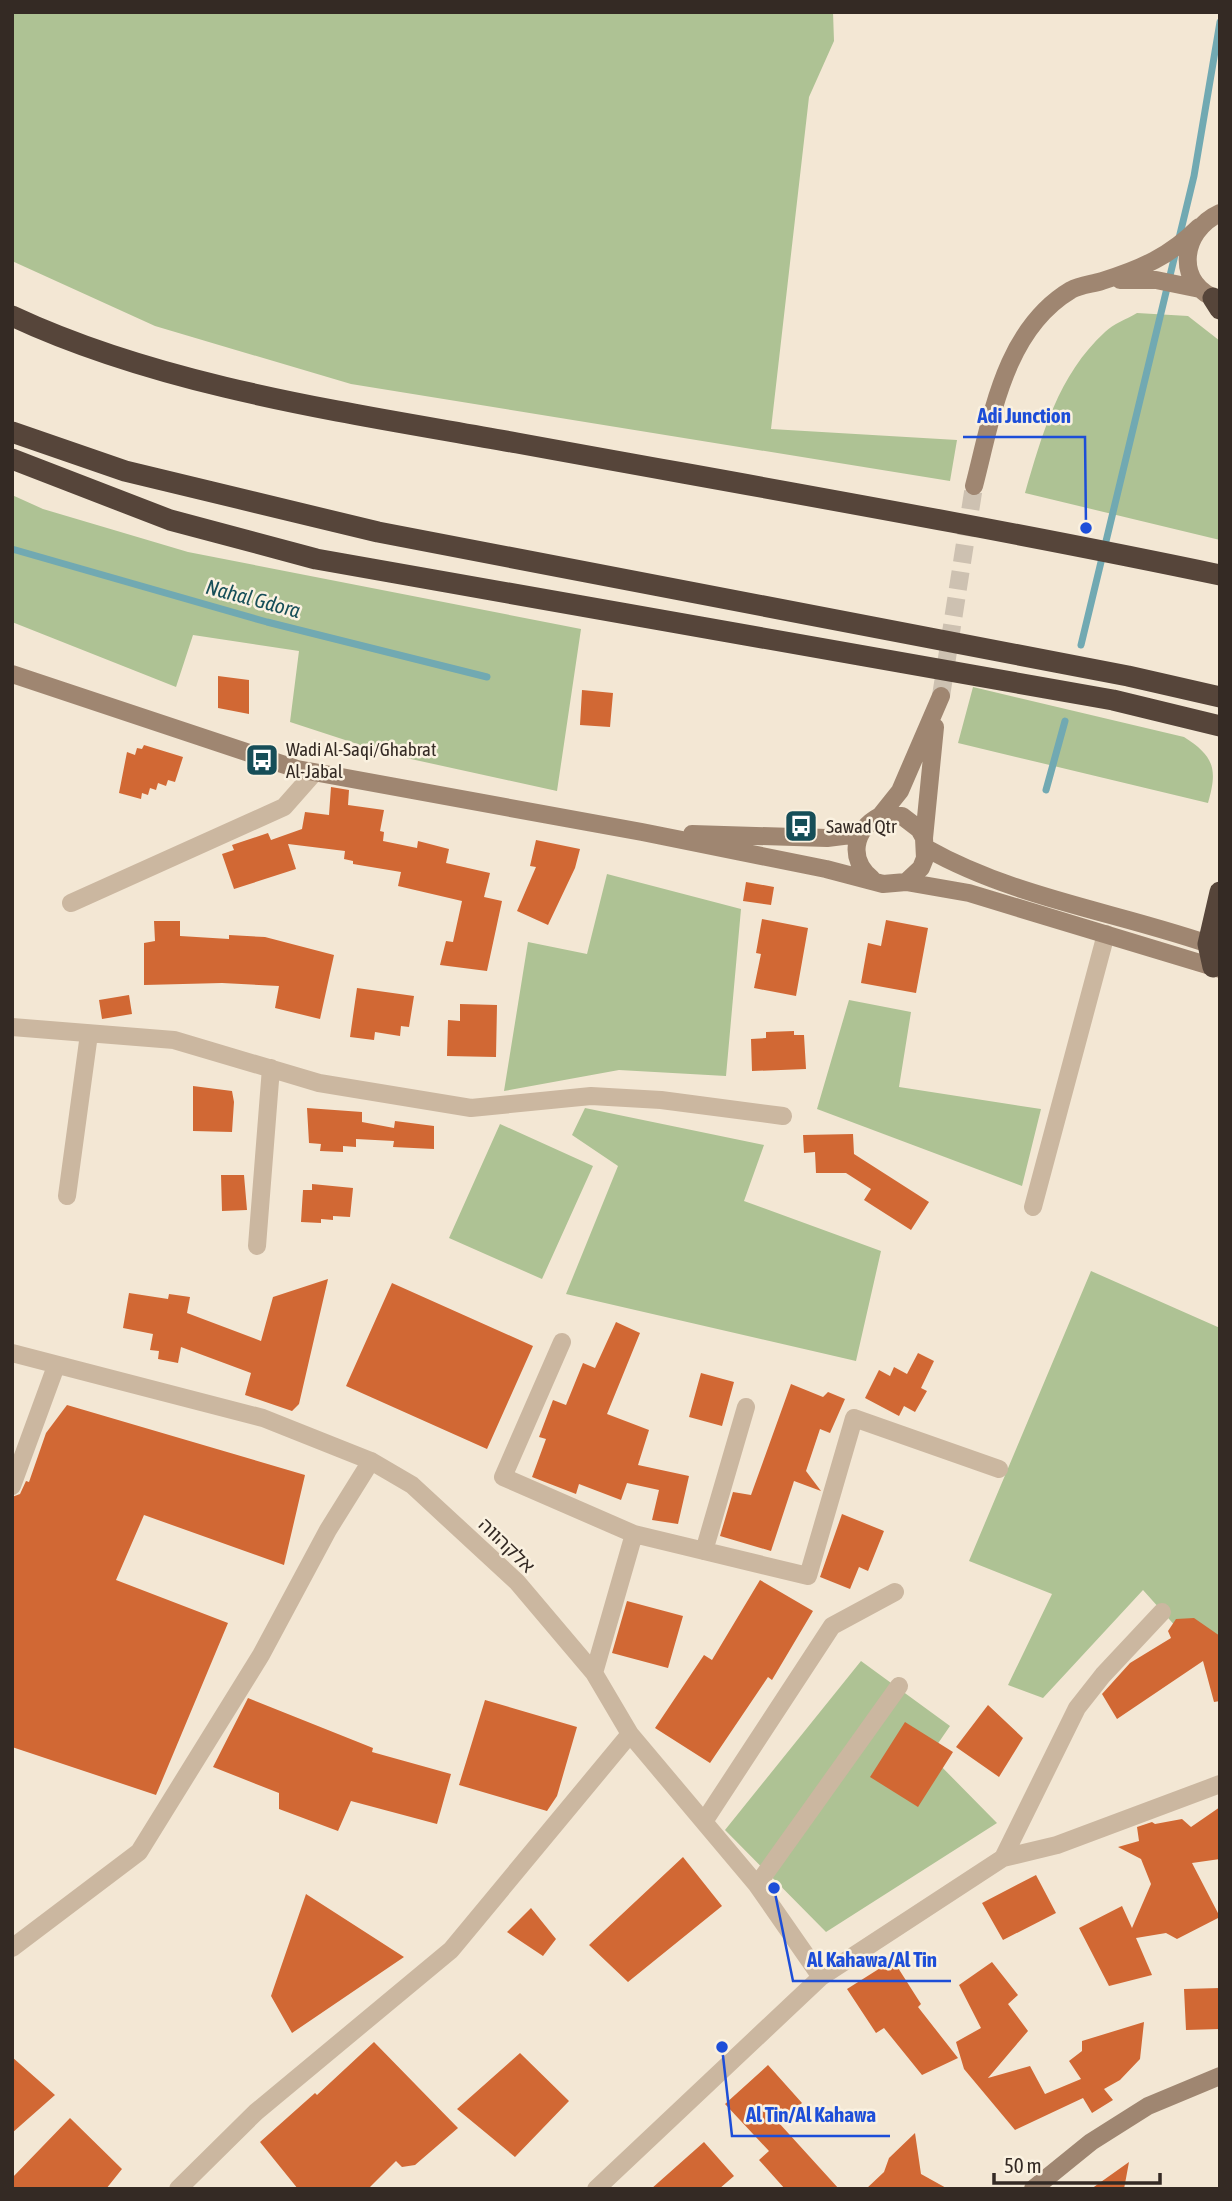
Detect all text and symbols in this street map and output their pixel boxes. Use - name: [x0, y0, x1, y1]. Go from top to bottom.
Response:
- callout: Adi Junction: [963, 395, 1085, 437]
- text: Adi Junction: [976, 403, 1071, 427]
- water label: Nahal Gdora: [203, 574, 303, 622]
- place label: Wadi Al-Saqi/Ghabrat Al-Jabal: [286, 738, 436, 782]
- bus stop icon: Wadi Al-Saqi/Ghabrat Al-Jabal: [243, 741, 281, 779]
- bus stop icon: Sawad Qtr: [782, 807, 820, 845]
- place label: Sawad Qtr: [826, 815, 897, 837]
- street label: אלקהווה: [475, 1513, 539, 1577]
- callout: Al Kahawa/Al Tin: [793, 1939, 951, 1981]
- text: Al Kahawa/Al Tin: [806, 1947, 937, 1971]
- callout: Al Tin/Al Kahawa: [732, 2094, 890, 2136]
- text: Al Tin/Al Kahawa: [745, 2102, 876, 2126]
- scale bar: [994, 2142, 1160, 2186]
- text: 50 m: [1004, 2153, 1042, 2177]

